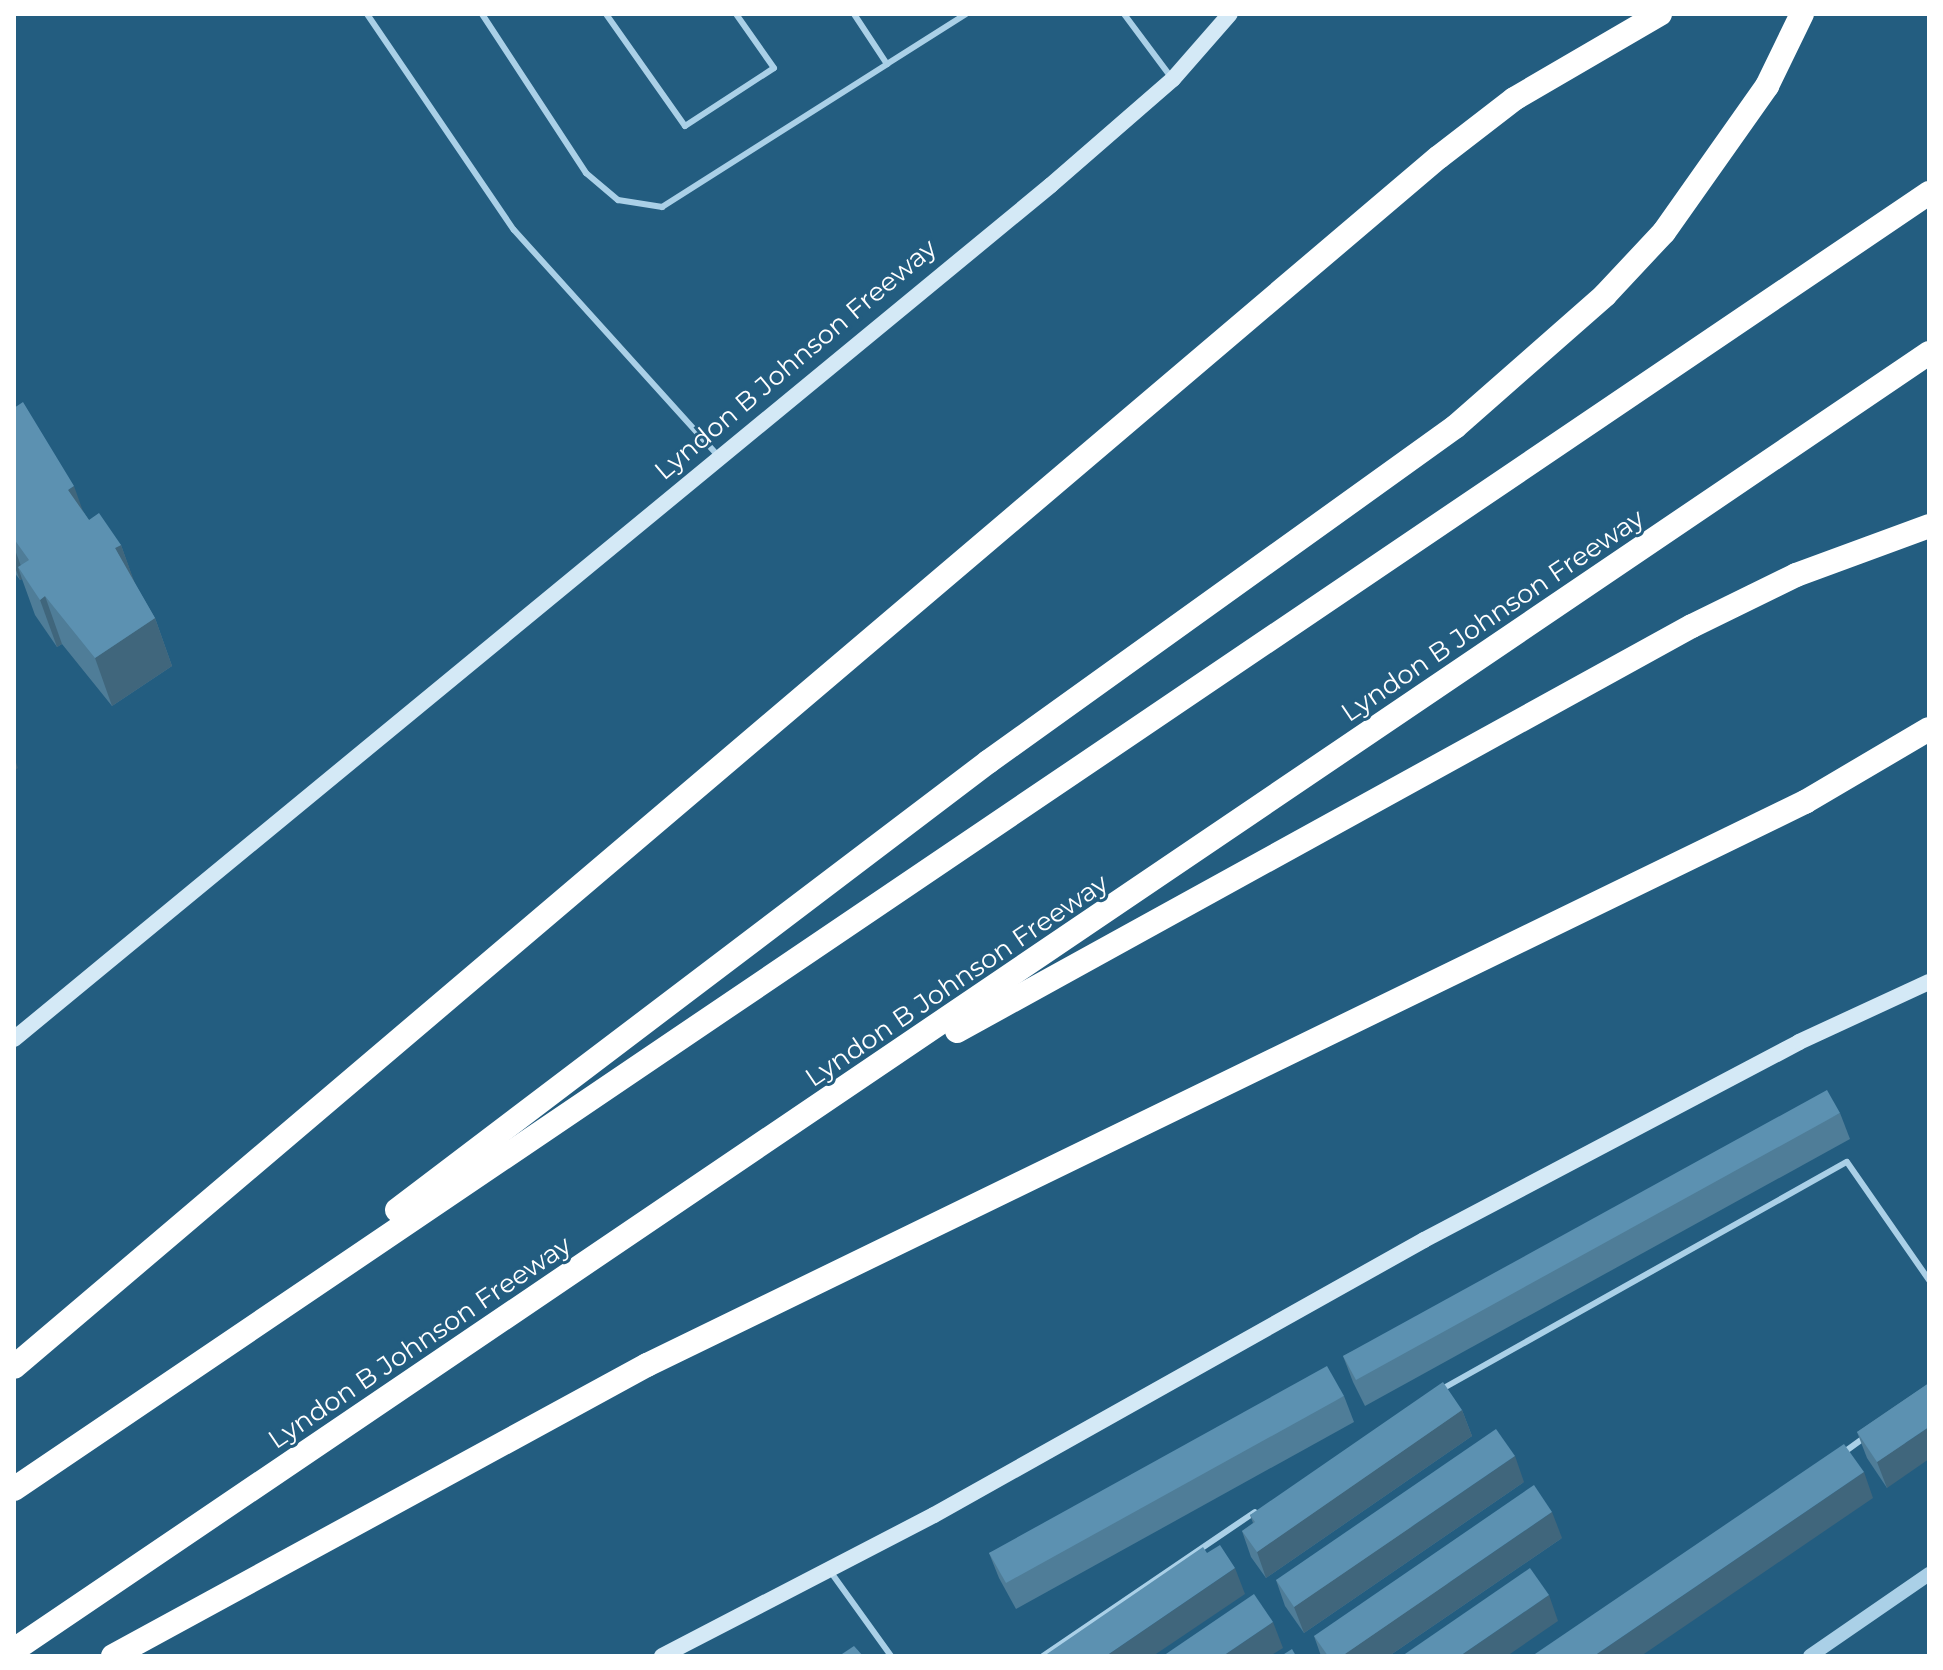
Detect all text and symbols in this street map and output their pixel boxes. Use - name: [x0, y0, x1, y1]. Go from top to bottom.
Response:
- street label: Lyndon B Johnson Freeway: [649, 233, 943, 487]
- street label: Lyndon B Johnson Freeway: [1336, 503, 1650, 729]
- street label: Lyndon B Johnson Freeway: [800, 868, 1114, 1094]
- street label: Lyndon B Johnson Freeway: [263, 1230, 577, 1456]

